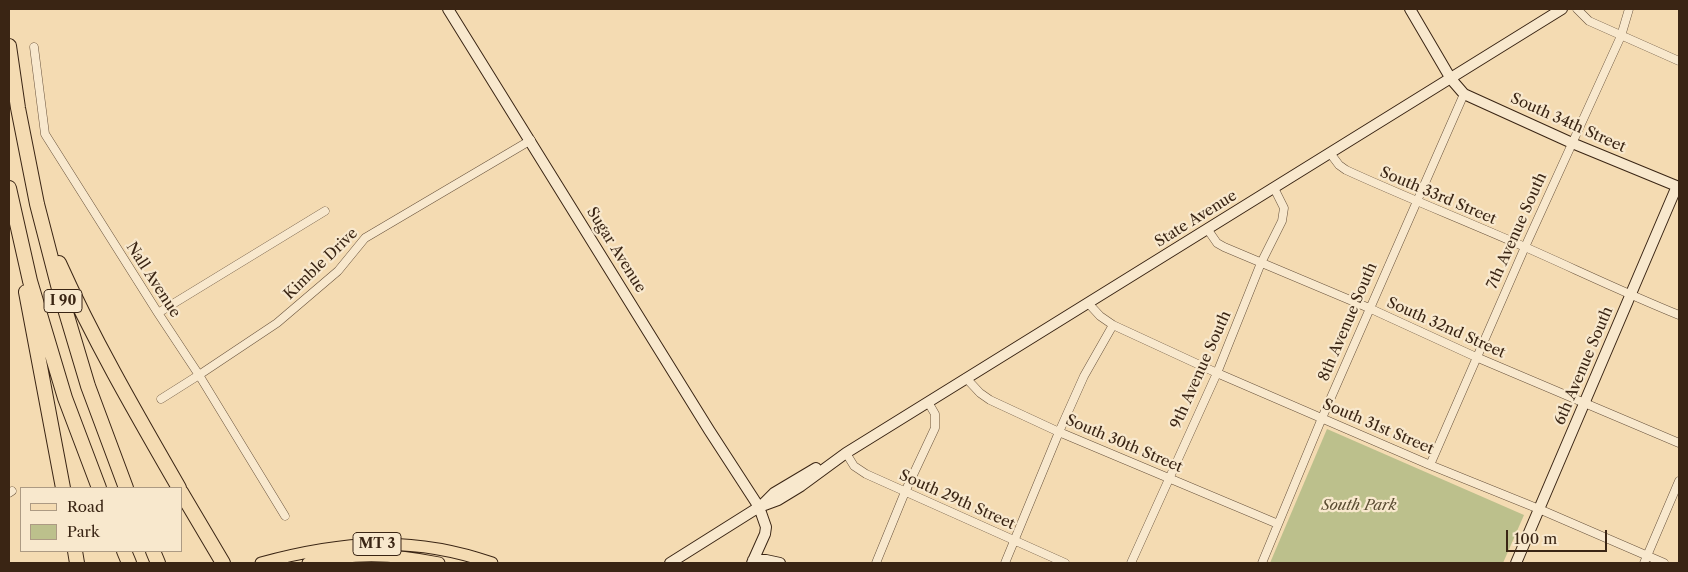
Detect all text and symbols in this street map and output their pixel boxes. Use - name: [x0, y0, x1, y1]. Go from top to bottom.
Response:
- street label: South 34th Street: [1508, 90, 1628, 156]
- street label: South 33rd Street: [1377, 163, 1499, 229]
- street label: 7th Avenue South: [1483, 170, 1551, 292]
- street label: State Avenue: [1152, 187, 1240, 251]
- street label: Sugar Avenue: [583, 204, 649, 296]
- street label: Kimble Drive: [281, 225, 361, 303]
- street label: Nall Avenue: [122, 239, 184, 321]
- street label: 8th Avenue South: [1315, 260, 1381, 384]
- road number: I 90: [44, 290, 82, 312]
- street label: South 32nd Street: [1384, 294, 1508, 362]
- street label: 6th Avenue South: [1551, 304, 1617, 428]
- street label: 9th Avenue South: [1167, 308, 1235, 432]
- street label: South 31st Street: [1320, 395, 1436, 459]
- street label: South 30th Street: [1063, 411, 1185, 477]
- street label: South 29th Street: [896, 466, 1018, 534]
- legend: [20, 487, 182, 552]
- text: Road: [67, 497, 104, 516]
- park label: South Park: [1322, 497, 1396, 515]
- scale bar: [1508, 520, 1609, 552]
- text: Park: [67, 522, 100, 541]
- text: 100 m: [1514, 529, 1557, 548]
- road number: MT 3: [353, 532, 401, 556]

